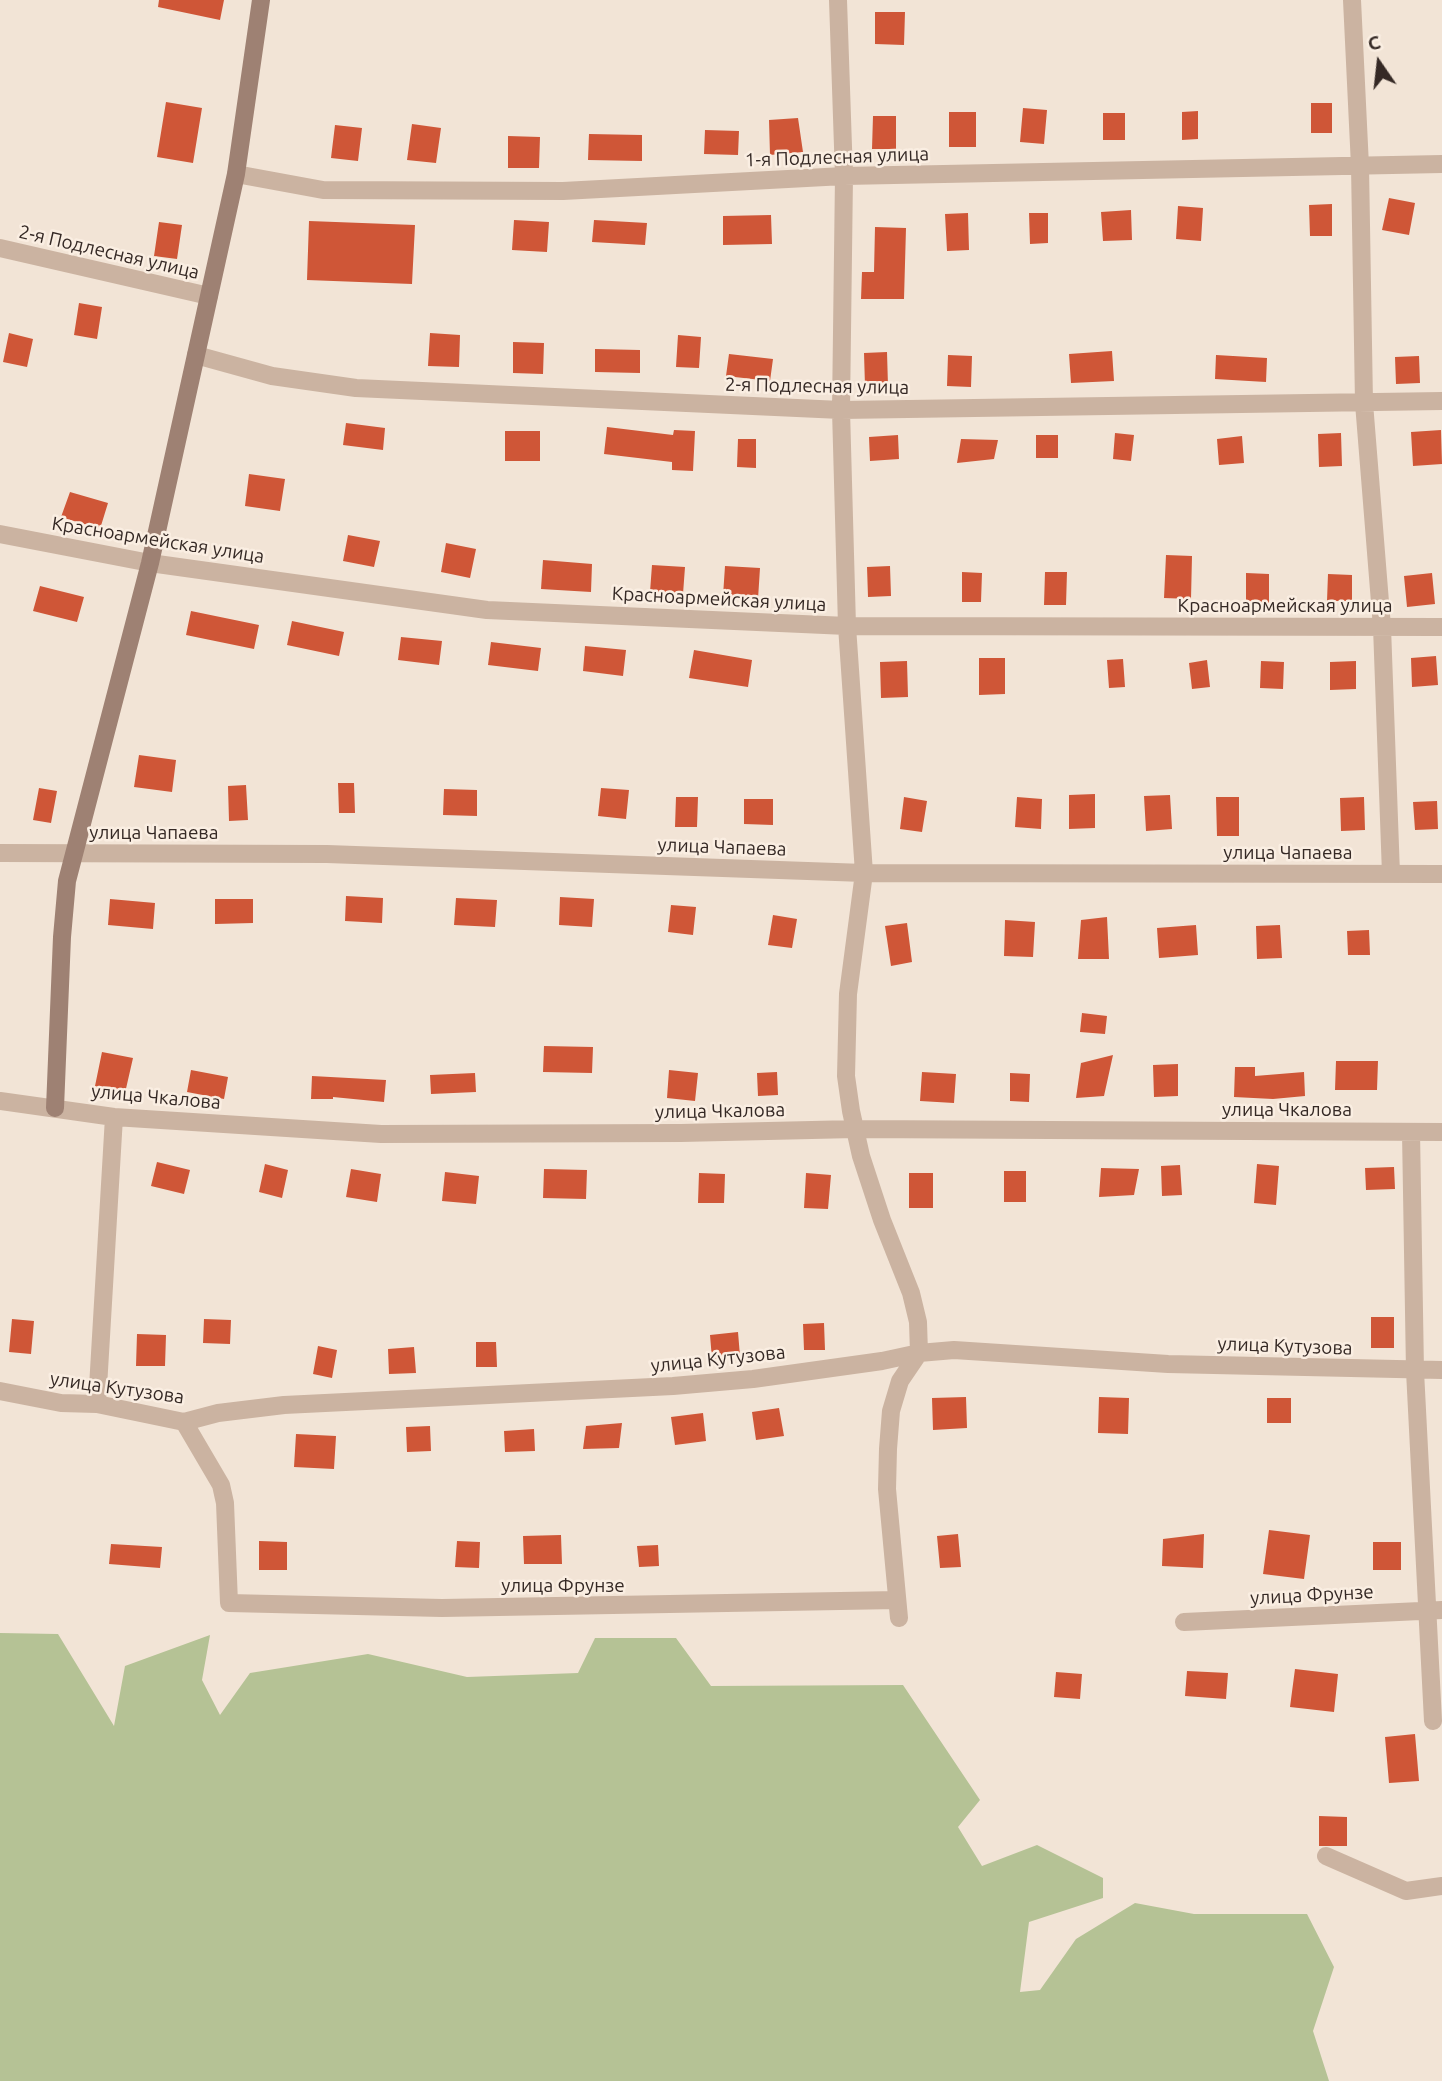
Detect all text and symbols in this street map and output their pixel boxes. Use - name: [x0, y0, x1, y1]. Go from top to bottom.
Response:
- north arrow: [1344, 28, 1414, 98]
- text: С: [1365, 30, 1382, 55]
- street label: 1-я Подлесная улица: [744, 142, 930, 172]
- street label: 2-я Подлесная улица: [17, 220, 201, 284]
- street label: 2-я Подлесная улица: [725, 373, 909, 399]
- street label: Красноармейская улица: [50, 512, 266, 568]
- street label: Красноармейская улица: [611, 582, 827, 616]
- street label: Красноармейская улица: [1178, 595, 1392, 617]
- street label: улица Чапаева: [89, 822, 219, 844]
- street label: улица Чапаева: [657, 833, 787, 861]
- street label: улица Чапаева: [1223, 842, 1353, 864]
- street label: улица Чкалова: [90, 1080, 222, 1114]
- street label: улица Чкалова: [655, 1098, 785, 1124]
- street label: улица Чкалова: [1222, 1099, 1352, 1121]
- street label: улица Кутузова: [1217, 1332, 1353, 1360]
- street label: улица Кутузова: [650, 1341, 786, 1377]
- street label: улица Кутузова: [48, 1367, 186, 1409]
- street label: улица Фрунзе: [501, 1575, 625, 1597]
- street label: улица Фрунзе: [1250, 1580, 1374, 1610]

